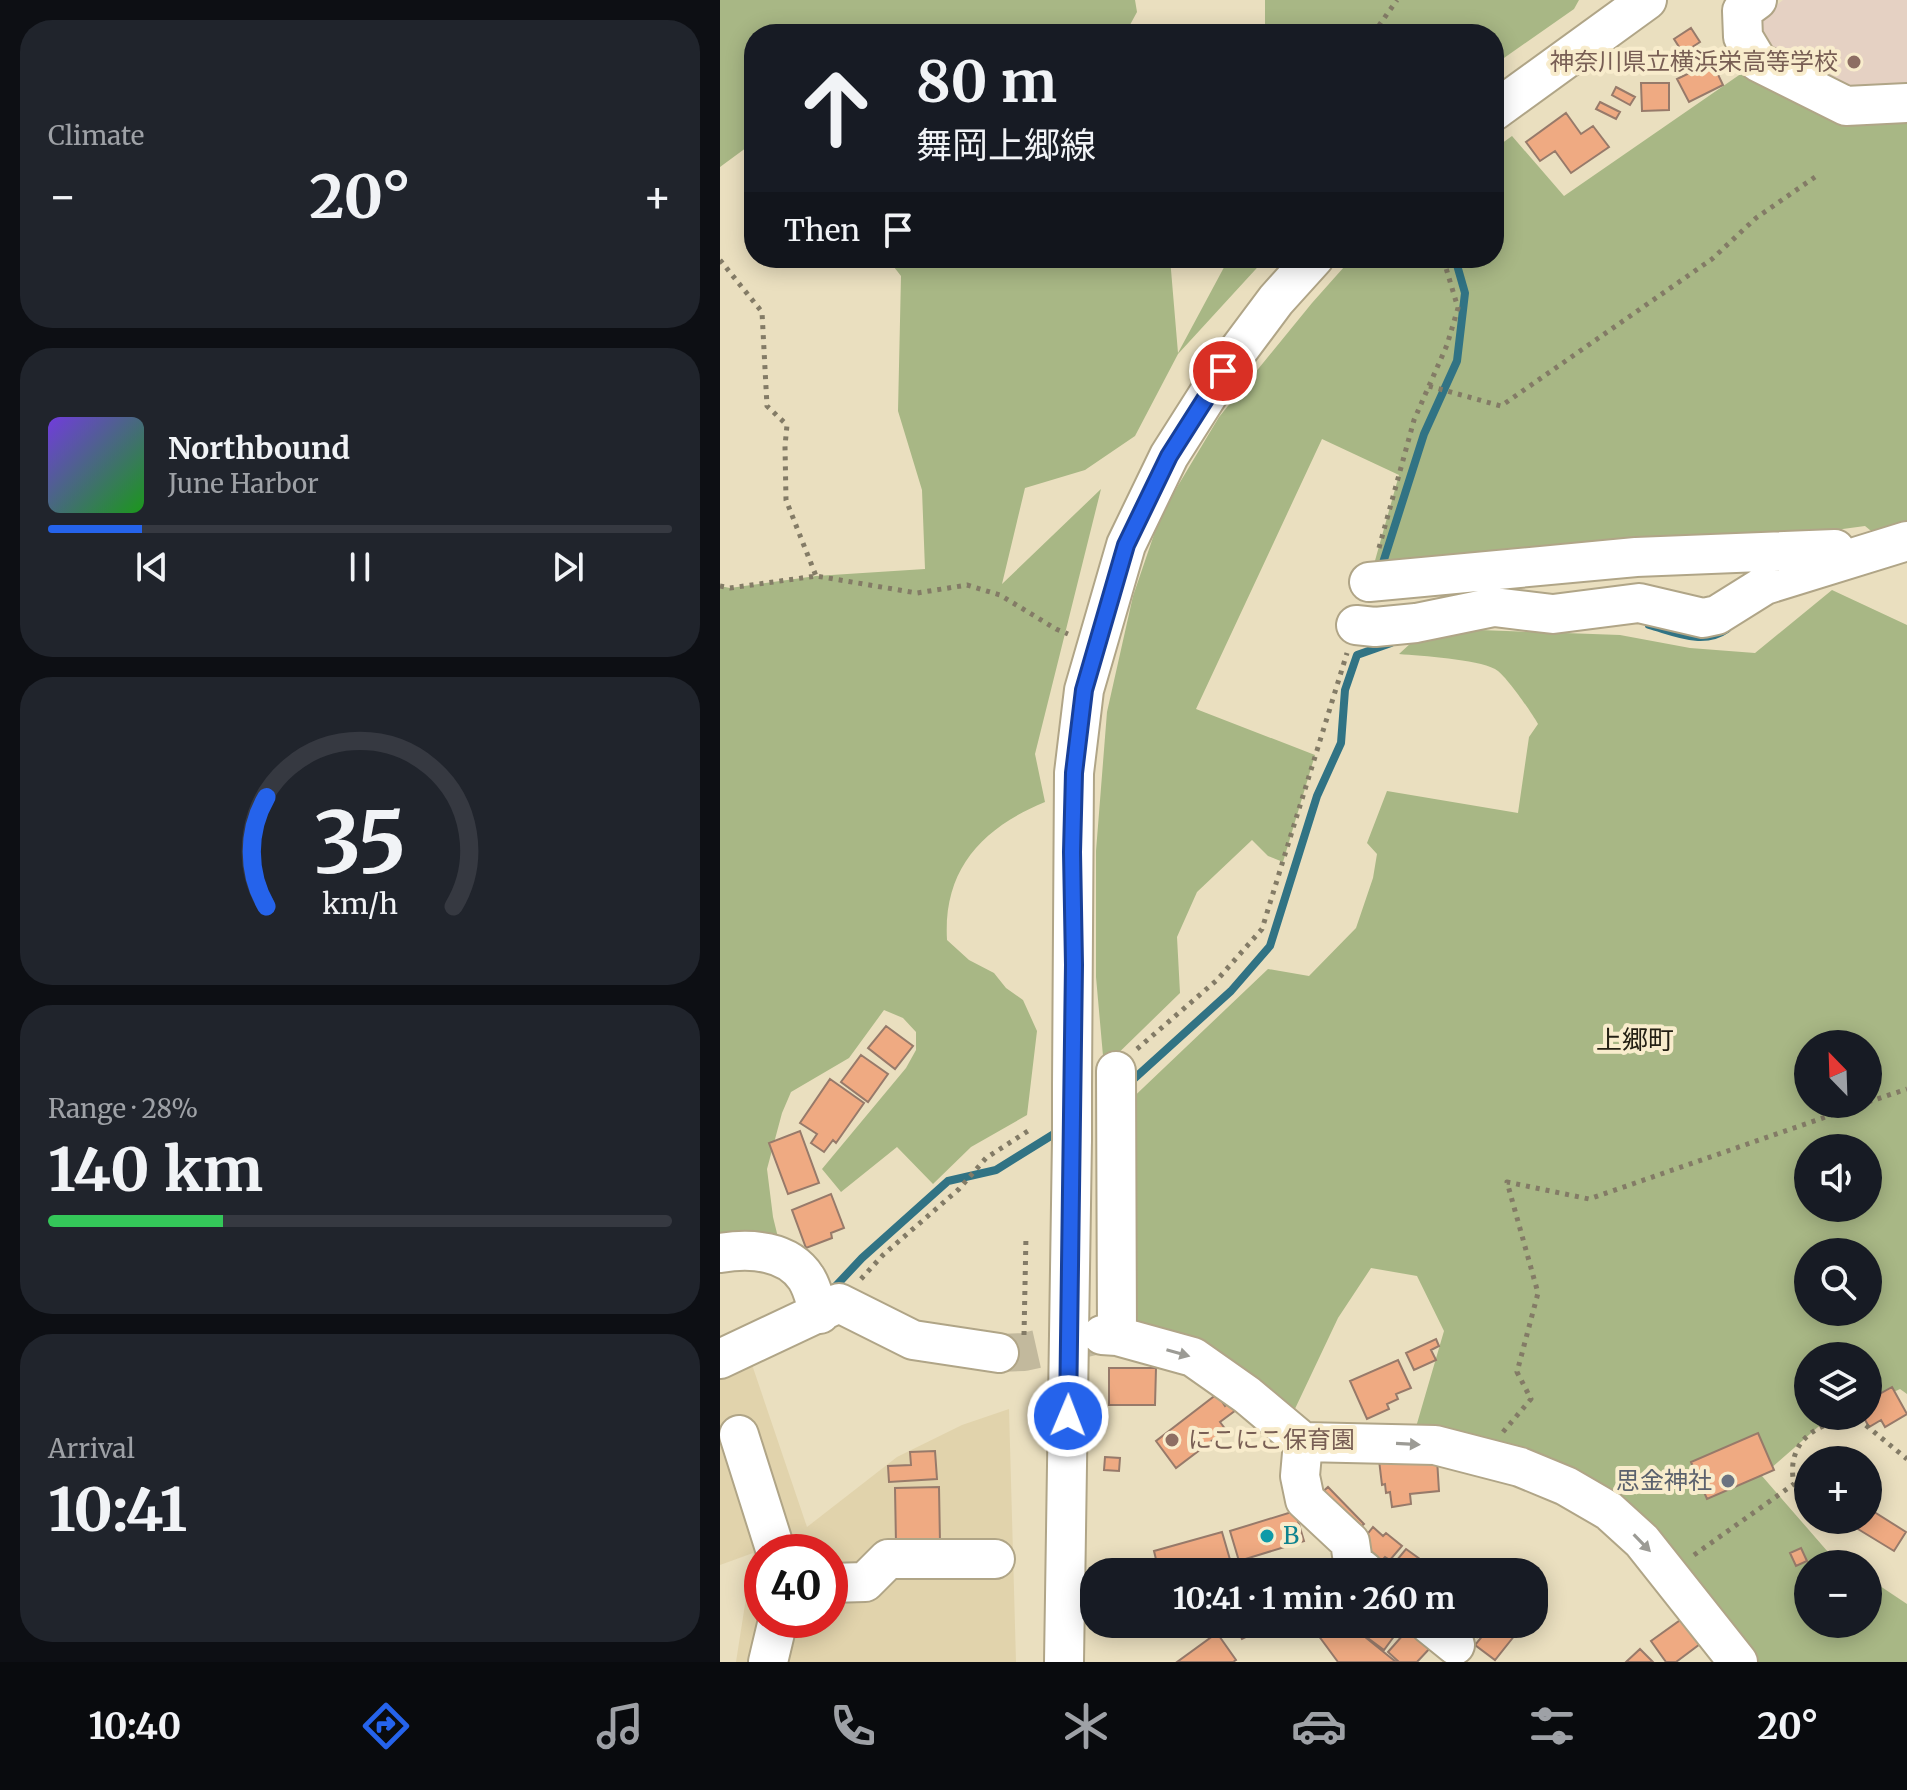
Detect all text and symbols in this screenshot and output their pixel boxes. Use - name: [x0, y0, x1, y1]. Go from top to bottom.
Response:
- place label: 神奈川県立横浜栄高等学校: [1550, 46, 1838, 77]
- text: 80 m: [916, 47, 1057, 117]
- marker: 神奈川県立横浜栄高等学校: [1845, 53, 1863, 71]
- icon: ahead: [784, 56, 888, 160]
- text: Climate: [48, 119, 144, 152]
- text: 舞岡上郷線: [916, 123, 1096, 168]
- text: 20°: [309, 159, 411, 234]
- text: −: [48, 169, 77, 224]
- text: +: [643, 169, 672, 224]
- icon: arrive: [876, 208, 920, 252]
- text: Then: [784, 211, 860, 249]
- pin: [1189, 337, 1257, 405]
- icon: arrive: [1201, 349, 1245, 393]
- text: Northbound: [168, 429, 350, 467]
- text: June Harbor: [168, 467, 319, 500]
- icon: previous: [130, 545, 174, 589]
- icon: pause: [338, 545, 382, 589]
- icon: next: [546, 545, 590, 589]
- text: 35: [314, 791, 406, 896]
- text: km/h: [322, 886, 398, 922]
- district label: 上郷町: [1596, 1023, 1674, 1056]
- north arrow: [1794, 1030, 1882, 1118]
- map controls: [1794, 1030, 1882, 1638]
- text: Range · 28%: [48, 1092, 198, 1125]
- text: 140 km: [48, 1132, 263, 1207]
- button: sound: [1794, 1134, 1882, 1222]
- button: search: [1794, 1238, 1882, 1326]
- button: layers: [1794, 1342, 1882, 1430]
- one-way arrow: [1166, 1347, 1191, 1359]
- position arrow: [1026, 1374, 1110, 1458]
- place label: にこにこ保育園: [1188, 1424, 1355, 1455]
- marker: にこにこ保育園: [1163, 1431, 1181, 1449]
- text: Arrival: [48, 1432, 135, 1465]
- one-way arrow: [1396, 1438, 1421, 1451]
- button: +: [1794, 1446, 1882, 1534]
- place label: 思金神社: [1616, 1465, 1712, 1496]
- text: 10:41: [48, 1472, 187, 1547]
- marker: 思金神社: [1719, 1472, 1737, 1490]
- place label: B: [1283, 1520, 1299, 1551]
- marker: B: [1258, 1527, 1276, 1545]
- one-way arrow: [1633, 1533, 1651, 1552]
- speed limit sign: 40: [744, 1534, 848, 1638]
- button: −: [1794, 1550, 1882, 1638]
- text: 10:41 · 1 min · 260 m: [1173, 1579, 1455, 1617]
- icon: directions: [358, 1698, 414, 1754]
- icon: music: [592, 1698, 648, 1754]
- icon: phone: [825, 1698, 881, 1754]
- icon: climate: [1058, 1698, 1114, 1754]
- icon: car: [1291, 1698, 1347, 1754]
- icon: filters: [1524, 1698, 1580, 1754]
- text: 10:40: [89, 1704, 181, 1749]
- text: 20°: [1757, 1704, 1818, 1749]

